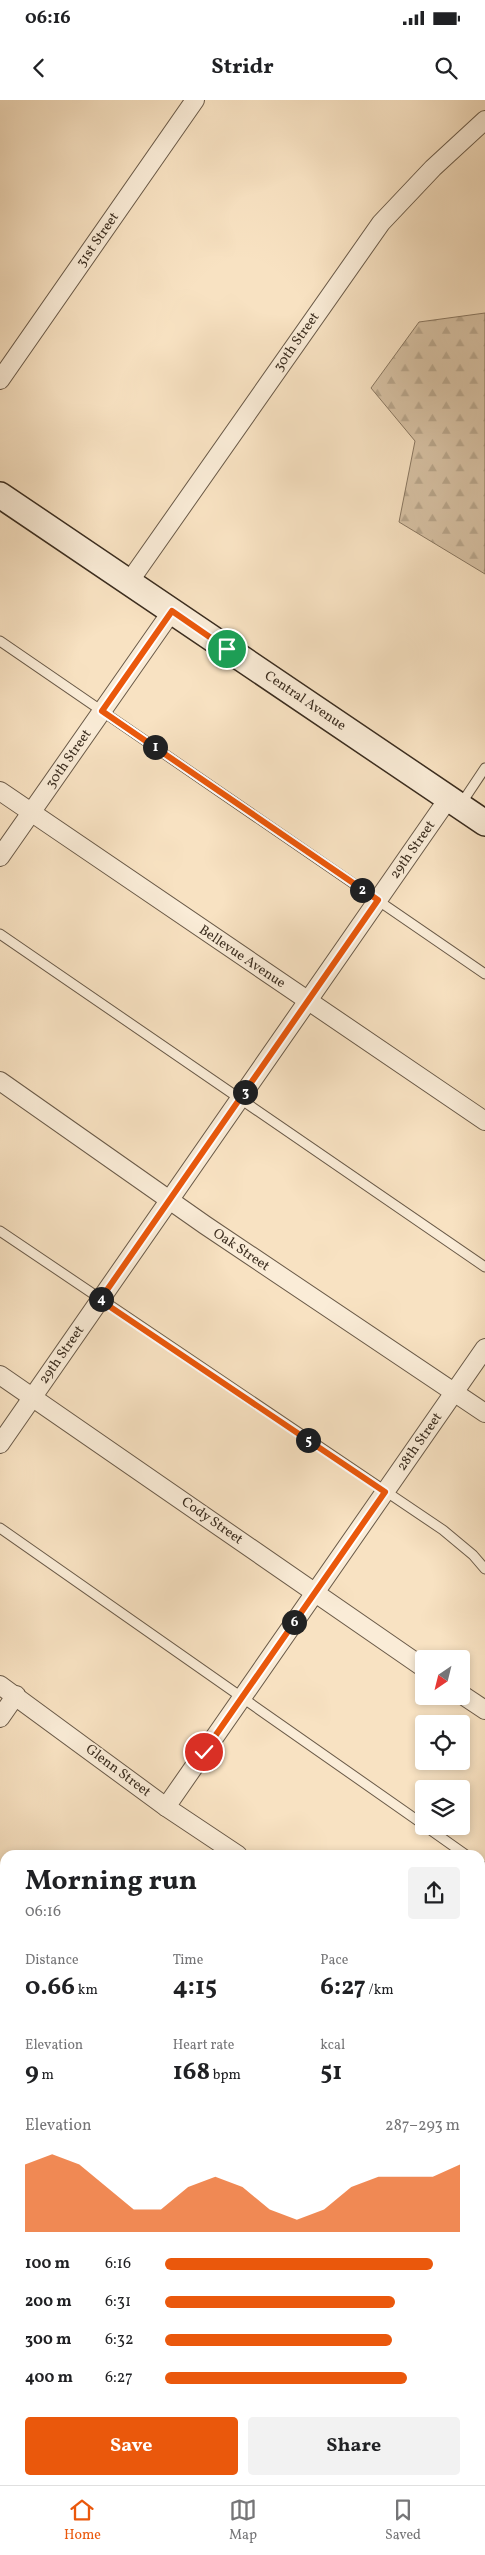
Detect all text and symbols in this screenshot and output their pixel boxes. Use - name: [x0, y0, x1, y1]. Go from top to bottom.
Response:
- text: 06:16: [25, 5, 71, 31]
- text: Stridr: [211, 52, 274, 83]
- icon: back: [25, 54, 53, 82]
- icon: search: [432, 54, 460, 82]
- street label: 31st Street: [72, 209, 124, 271]
- street label: 30th Street: [270, 309, 324, 375]
- pin: [206, 628, 248, 670]
- icon: arrive: [213, 635, 241, 663]
- street label: Central Avenue: [260, 667, 350, 736]
- street label: 30th Street: [42, 726, 96, 792]
- pin: 1: [142, 734, 168, 760]
- text: 1: [153, 738, 158, 757]
- street label: 29th Street: [386, 817, 440, 883]
- pin: 2: [350, 878, 374, 902]
- text: 2: [359, 881, 366, 900]
- street label: Bellevue Avenue: [195, 921, 289, 993]
- pin: 3: [232, 1080, 258, 1104]
- text: 3: [242, 1083, 249, 1102]
- street label: Oak Street: [209, 1224, 273, 1276]
- pin: 4: [88, 1286, 114, 1312]
- text: 4: [97, 1290, 106, 1309]
- street label: 29th Street: [35, 1322, 89, 1388]
- street label: 28th Street: [393, 1409, 447, 1475]
- pin: 5: [296, 1428, 320, 1452]
- text: 5: [305, 1431, 312, 1450]
- street label: Cody Street: [177, 1493, 247, 1549]
- pin: 6: [282, 1610, 306, 1634]
- text: 6: [291, 1613, 298, 1632]
- north arrow: [415, 1650, 470, 1705]
- map controls: [415, 1650, 470, 1835]
- button: locate: [415, 1715, 470, 1770]
- pin: [183, 1731, 225, 1773]
- icon: check: [190, 1738, 218, 1766]
- street label: Glenn Street: [81, 1740, 155, 1802]
- button: layers: [415, 1780, 470, 1835]
- text: Morning run: [25, 1862, 197, 1901]
- button: share: [408, 1867, 460, 1919]
- text: 06:16: [25, 1901, 61, 1923]
- text: Distance: [25, 1951, 79, 1970]
- text: Time: [173, 1951, 203, 1970]
- text: Pace: [320, 1951, 348, 1970]
- text: 0.66: [25, 1970, 75, 2005]
- text: 4:15: [173, 1970, 217, 2005]
- text: 6:27: [320, 1970, 366, 2005]
- text: km: [75, 1981, 98, 2000]
- text: /km: [366, 1981, 394, 2000]
- text: Elevation: [25, 2036, 83, 2055]
- text: Heart rate: [173, 2036, 234, 2055]
- text: kcal: [320, 2036, 345, 2055]
- text: 9: [25, 2055, 39, 2090]
- text: 168: [173, 2055, 210, 2090]
- text: 51: [320, 2055, 342, 2090]
- text: m: [39, 2066, 54, 2085]
- text: bpm: [210, 2066, 241, 2085]
- text: Elevation: [25, 2115, 92, 2137]
- text: 287–293 m: [385, 2115, 460, 2137]
- text: 100 m: [25, 2253, 70, 2275]
- text: 6:16: [105, 2253, 131, 2275]
- text: 200 m: [25, 2291, 72, 2313]
- text: 6:31: [105, 2291, 131, 2313]
- text: 300 m: [25, 2329, 71, 2351]
- text: 6:32: [105, 2329, 134, 2351]
- text: 400 m: [25, 2367, 73, 2389]
- text: 6:27: [105, 2367, 133, 2389]
- button: Save: [25, 2417, 238, 2475]
- button: Share: [248, 2417, 460, 2475]
- tab: Home: [64, 2496, 101, 2545]
- tab: Map: [229, 2496, 257, 2545]
- tab: Saved: [385, 2496, 421, 2545]

